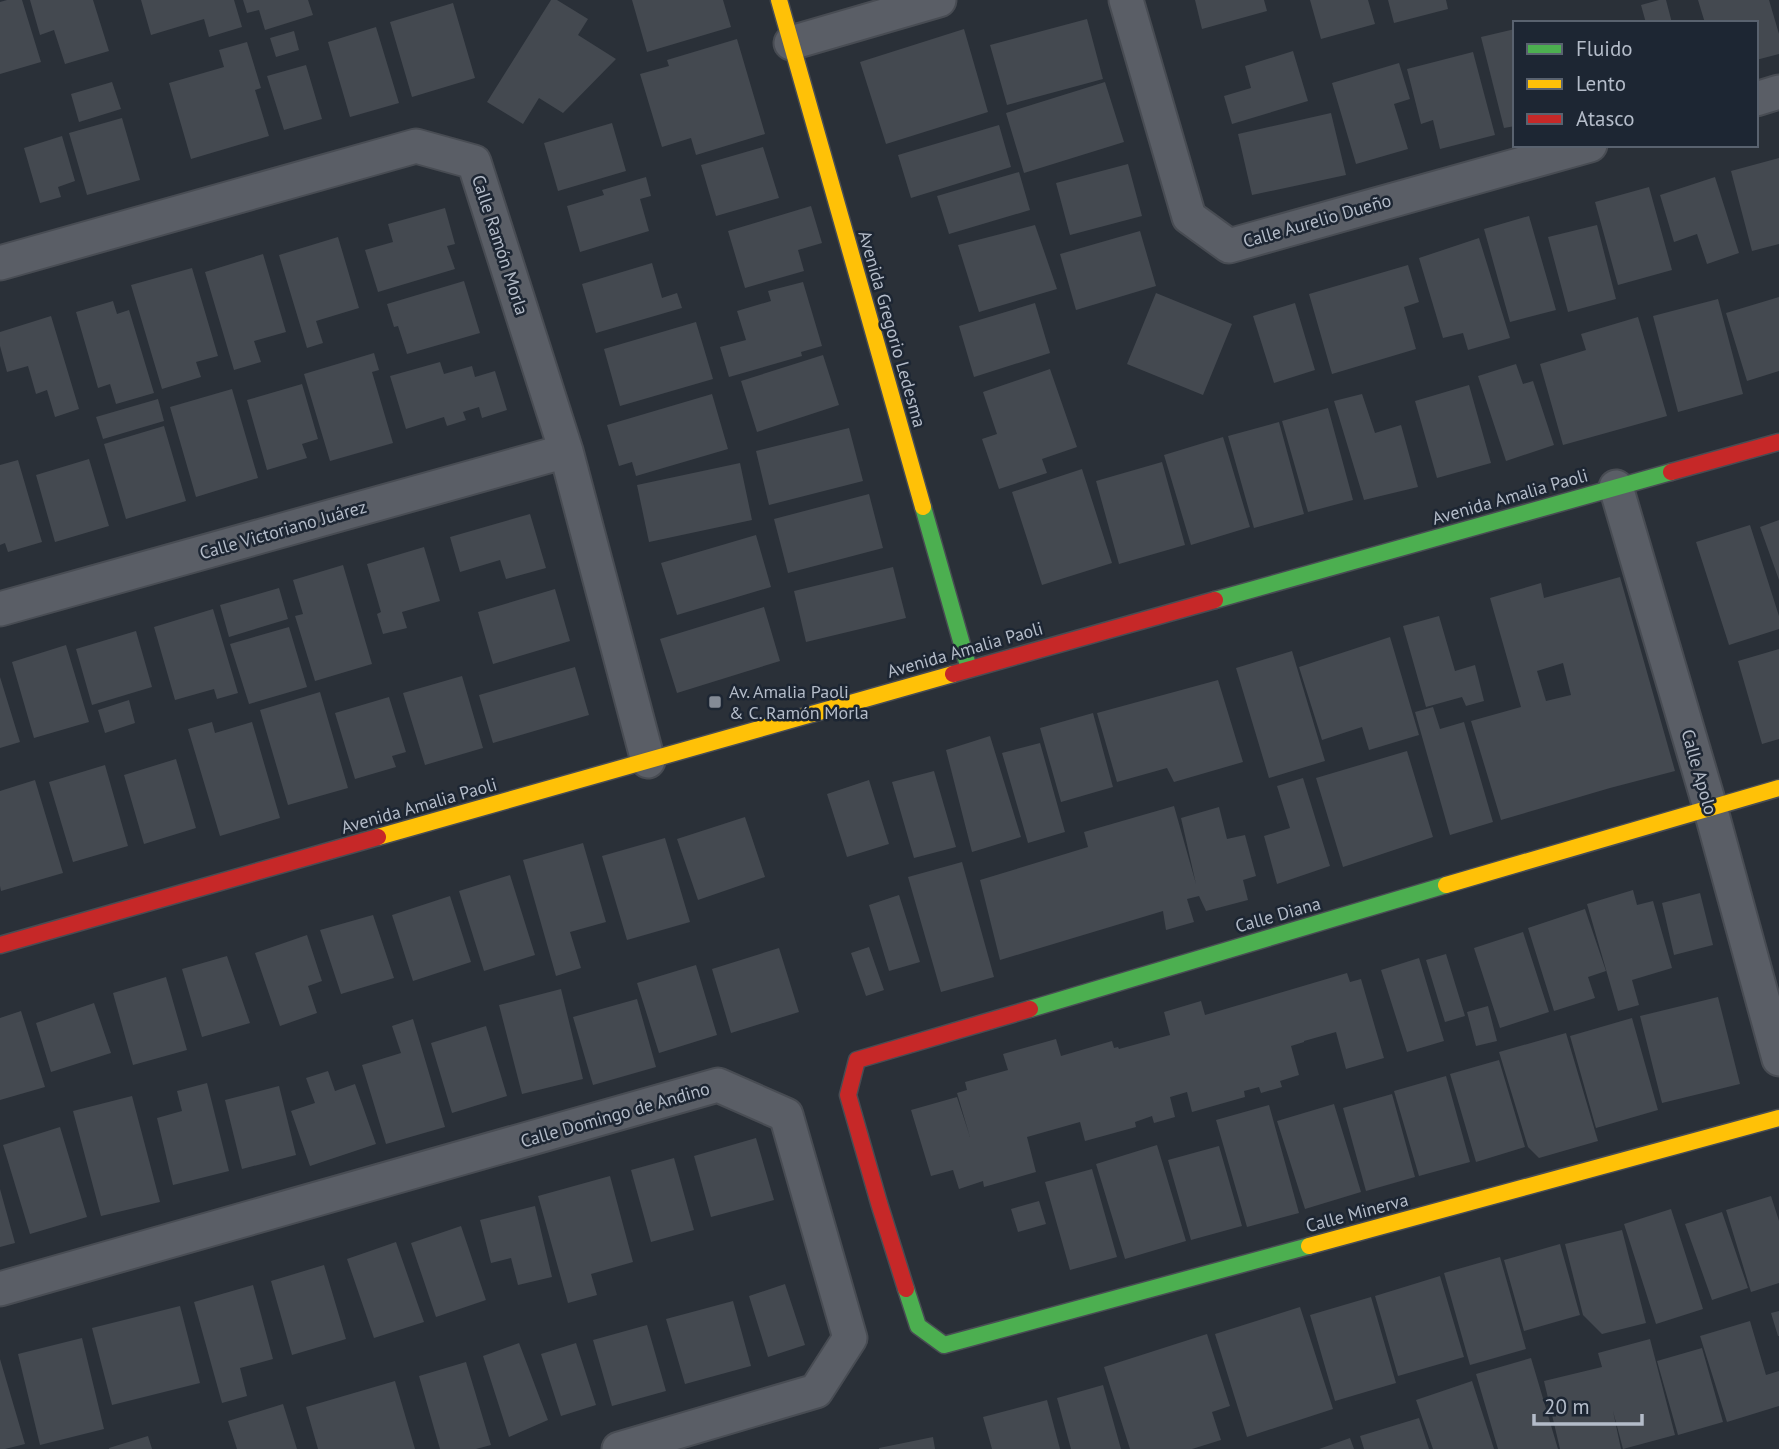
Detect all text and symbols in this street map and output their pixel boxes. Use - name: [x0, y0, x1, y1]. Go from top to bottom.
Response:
- legend: [1513, 21, 1758, 147]
- text: Fluido: [1576, 35, 1633, 62]
- text: Lento: [1576, 70, 1626, 97]
- text: Atasco: [1576, 105, 1635, 132]
- street label: Calle Ramón Morla: [467, 172, 534, 318]
- street label: Calle Aurelio Dueño: [1240, 188, 1394, 253]
- street label: Avenida Gregorio Ledesma: [853, 228, 932, 430]
- street label: Avenida Amalia Paoli: [1429, 463, 1590, 530]
- street label: Calle Victoriano Juárez: [197, 495, 369, 564]
- street label: Avenida Amalia Paoli: [884, 616, 1045, 683]
- place label: Av. Amalia Paoli & C. Ramón Morla: [729, 680, 869, 724]
- marker: Av. Amalia Paoli & C. Ramón Morla: [707, 694, 723, 710]
- street label: Calle Apolo: [1676, 727, 1723, 817]
- street label: Avenida Amalia Paoli: [338, 772, 499, 839]
- street label: Calle Diana: [1233, 891, 1323, 938]
- street label: Calle Domingo de Andino: [518, 1077, 712, 1153]
- street label: Calle Minerva: [1303, 1188, 1411, 1237]
- scale bar: [1534, 1382, 1642, 1426]
- text: 20 m: [1544, 1393, 1590, 1420]

